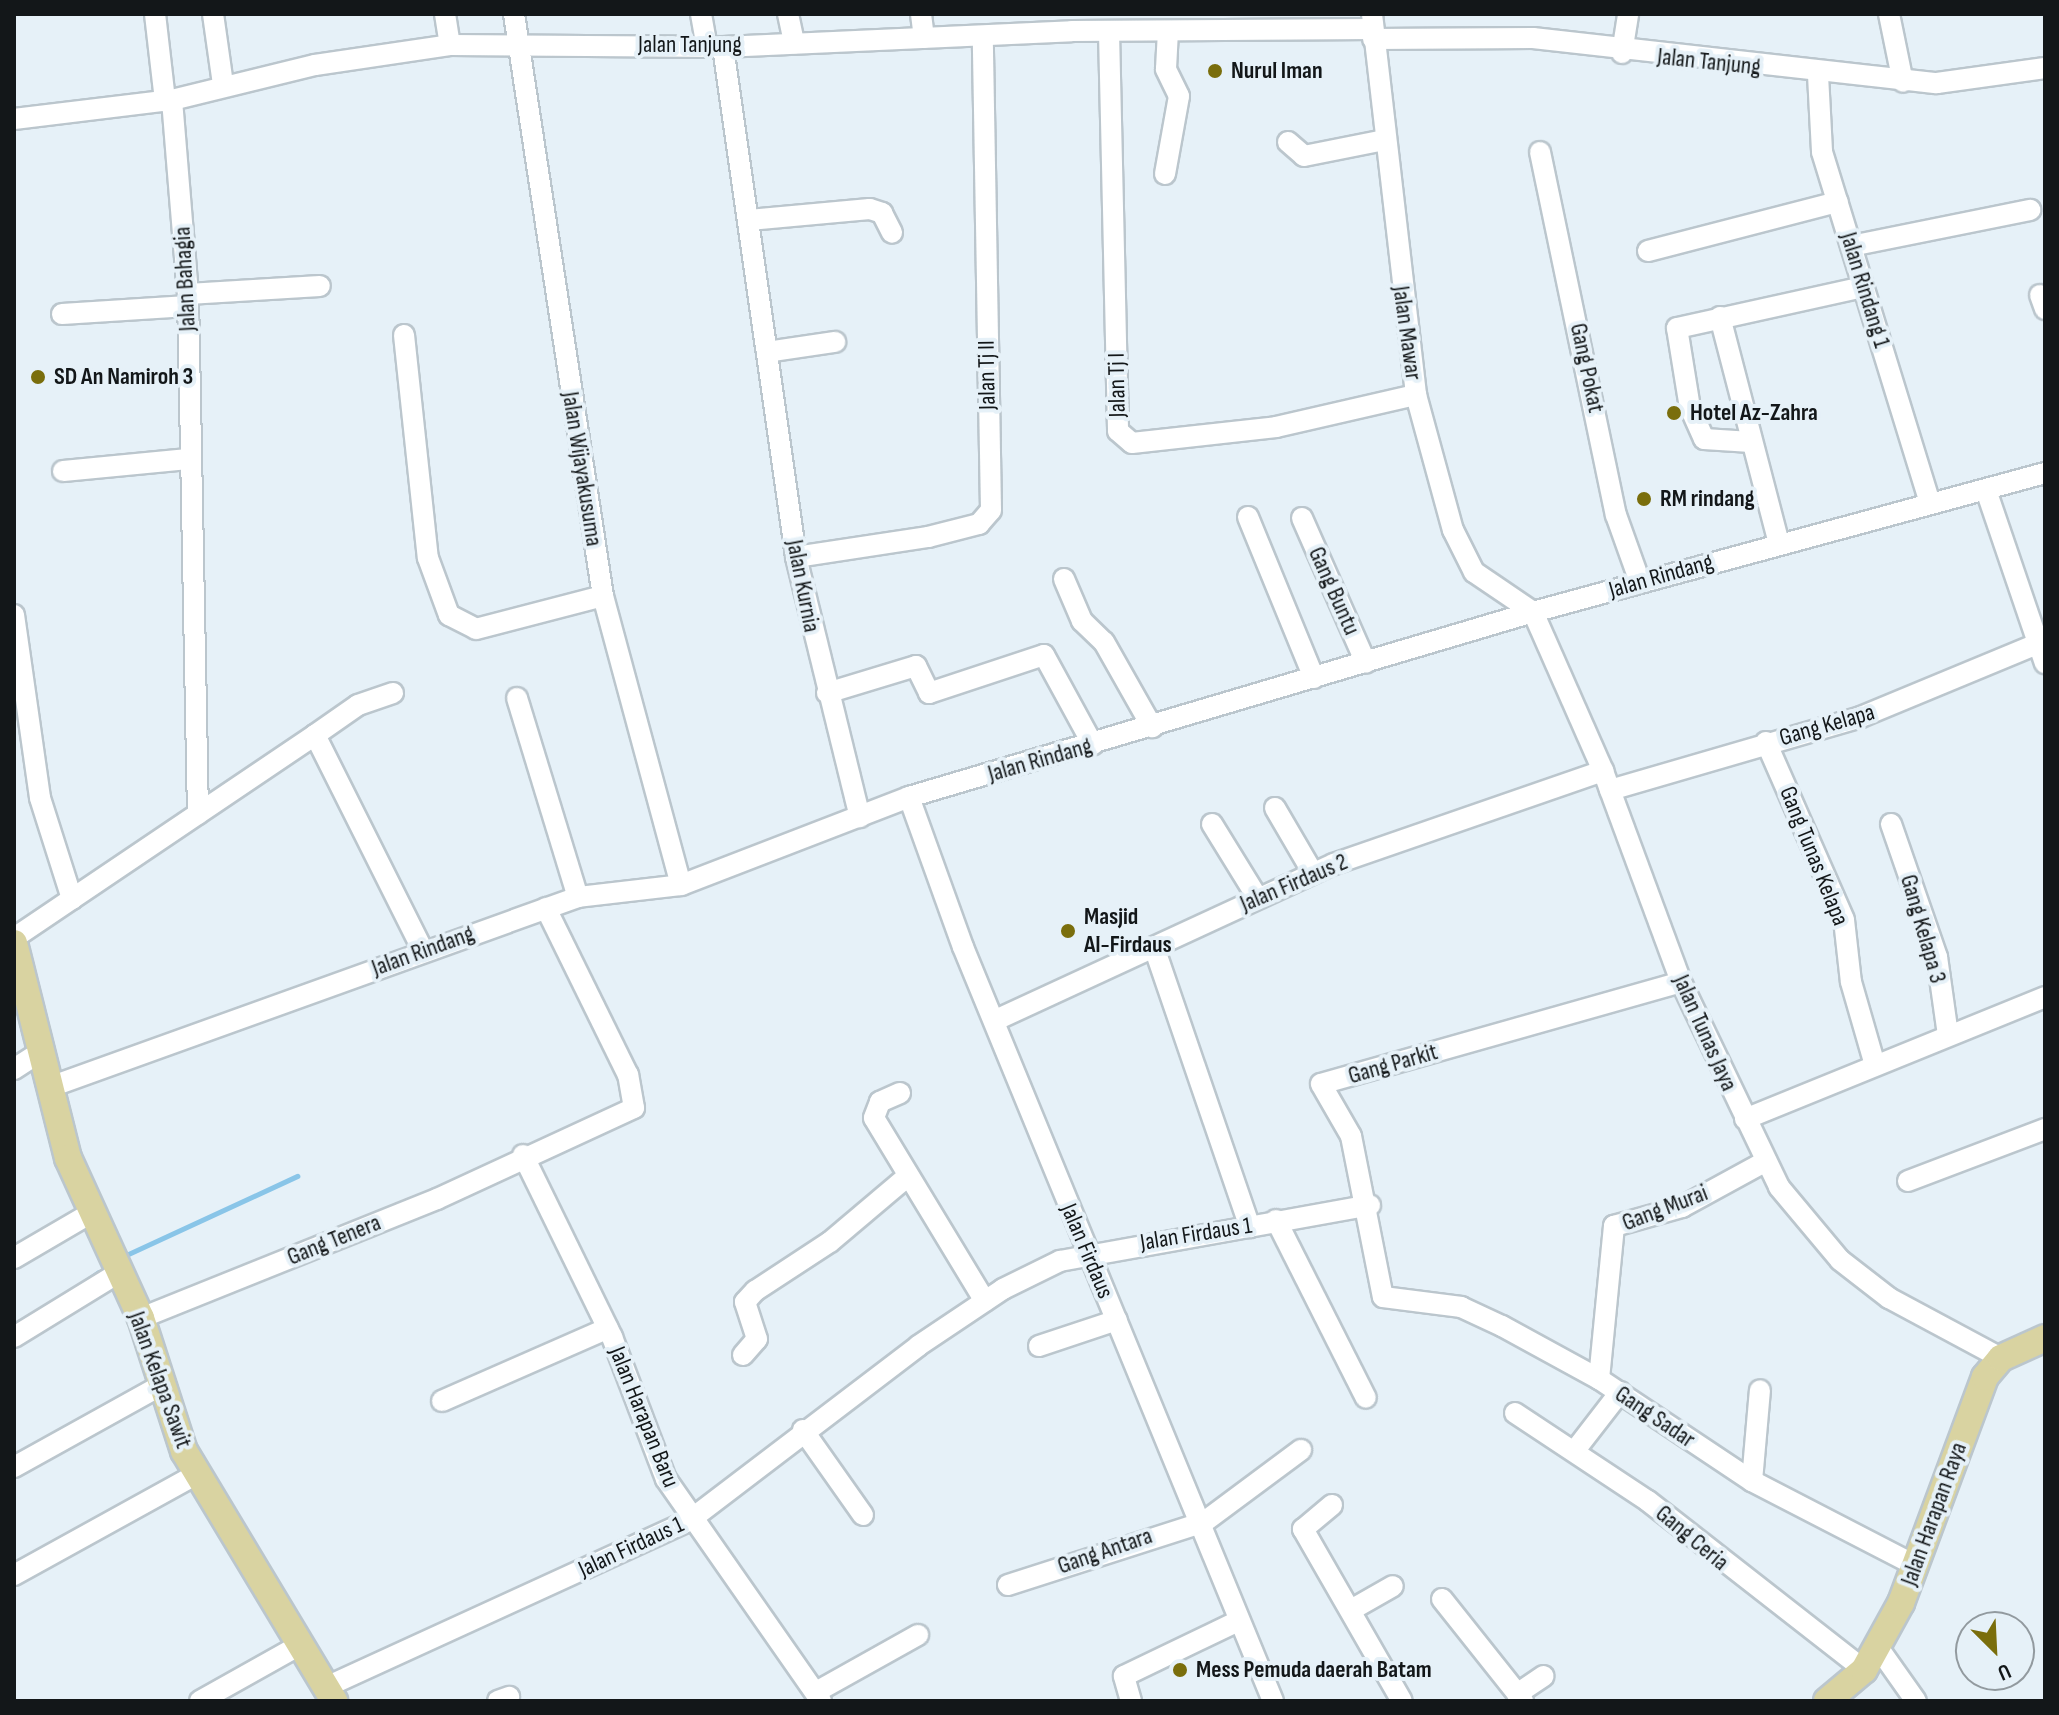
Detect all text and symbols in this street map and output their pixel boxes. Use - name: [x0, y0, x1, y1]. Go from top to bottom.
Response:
- street label: Jalan Tanjung: [638, 31, 742, 59]
- street label: Jalan Tanjung: [1656, 42, 1762, 82]
- place label: Nurul Iman: [1231, 57, 1323, 85]
- marker: Nurul Iman: [1206, 62, 1224, 80]
- street label: Jalan Bahagia: [168, 226, 202, 332]
- street label: Jalan Rindang 1: [1834, 229, 1896, 351]
- street label: Jalan Mawar: [1386, 284, 1428, 382]
- street label: Gang Pokat: [1563, 321, 1611, 415]
- street label: Jalan Tj II: [972, 340, 1002, 410]
- street label: Jalan Tj I: [1102, 352, 1132, 418]
- place label: SD An Namiroh 3: [54, 363, 193, 391]
- marker: SD An Namiroh 3: [29, 368, 47, 386]
- street label: Jalan Wijayakusuma: [556, 390, 608, 548]
- place label: Hotel Az-Zahra: [1690, 399, 1818, 427]
- marker: Hotel Az-Zahra: [1665, 404, 1683, 422]
- place label: RM rindang: [1660, 485, 1755, 513]
- marker: RM rindang: [1635, 490, 1653, 508]
- street label: Jalan Kurnia: [780, 537, 826, 635]
- street label: Gang Buntu: [1302, 543, 1366, 639]
- street label: Jalan Rindang: [1606, 547, 1716, 605]
- street label: Gang Kelapa: [1776, 698, 1878, 752]
- street label: Jalan Rindang: [985, 731, 1095, 789]
- street label: Gang Tunas Kelapa: [1773, 782, 1855, 930]
- street label: Jalan Firdaus 2: [1236, 847, 1352, 919]
- street label: Gang Kelapa 3: [1894, 871, 1952, 987]
- place label: Masjid Al-Firdaus: [1084, 903, 1172, 959]
- street label: Jalan Rindang: [368, 919, 478, 983]
- marker: Masjid Al-Firdaus: [1059, 922, 1077, 940]
- street label: Jalan Tunas Jaya: [1667, 970, 1743, 1096]
- street label: Gang Parkit: [1345, 1038, 1441, 1090]
- street label: Gang Murai: [1618, 1179, 1712, 1237]
- street label: Jalan Firdaus: [1054, 1199, 1120, 1303]
- street label: Gang Tenera: [283, 1208, 385, 1272]
- street label: Jalan Firdaus 1: [1138, 1211, 1254, 1257]
- street label: Jalan Kelapa Sawit: [122, 1308, 198, 1452]
- street label: Jalan Harapan Baru: [603, 1342, 685, 1492]
- street label: Gang Sadar: [1609, 1380, 1701, 1454]
- street label: Jalan Harapan Raya: [1895, 1438, 1973, 1590]
- street label: Gang Ceria: [1650, 1499, 1734, 1577]
- street label: Jalan Firdaus 1: [574, 1510, 688, 1584]
- street label: Gang Antara: [1054, 1521, 1156, 1581]
- north arrow: [1955, 1611, 2035, 1691]
- place label: Mess Pemuda daerah Batam: [1196, 1656, 1432, 1684]
- text: U: [1993, 1657, 2015, 1686]
- marker: Mess Pemuda daerah Batam: [1171, 1661, 1189, 1679]

